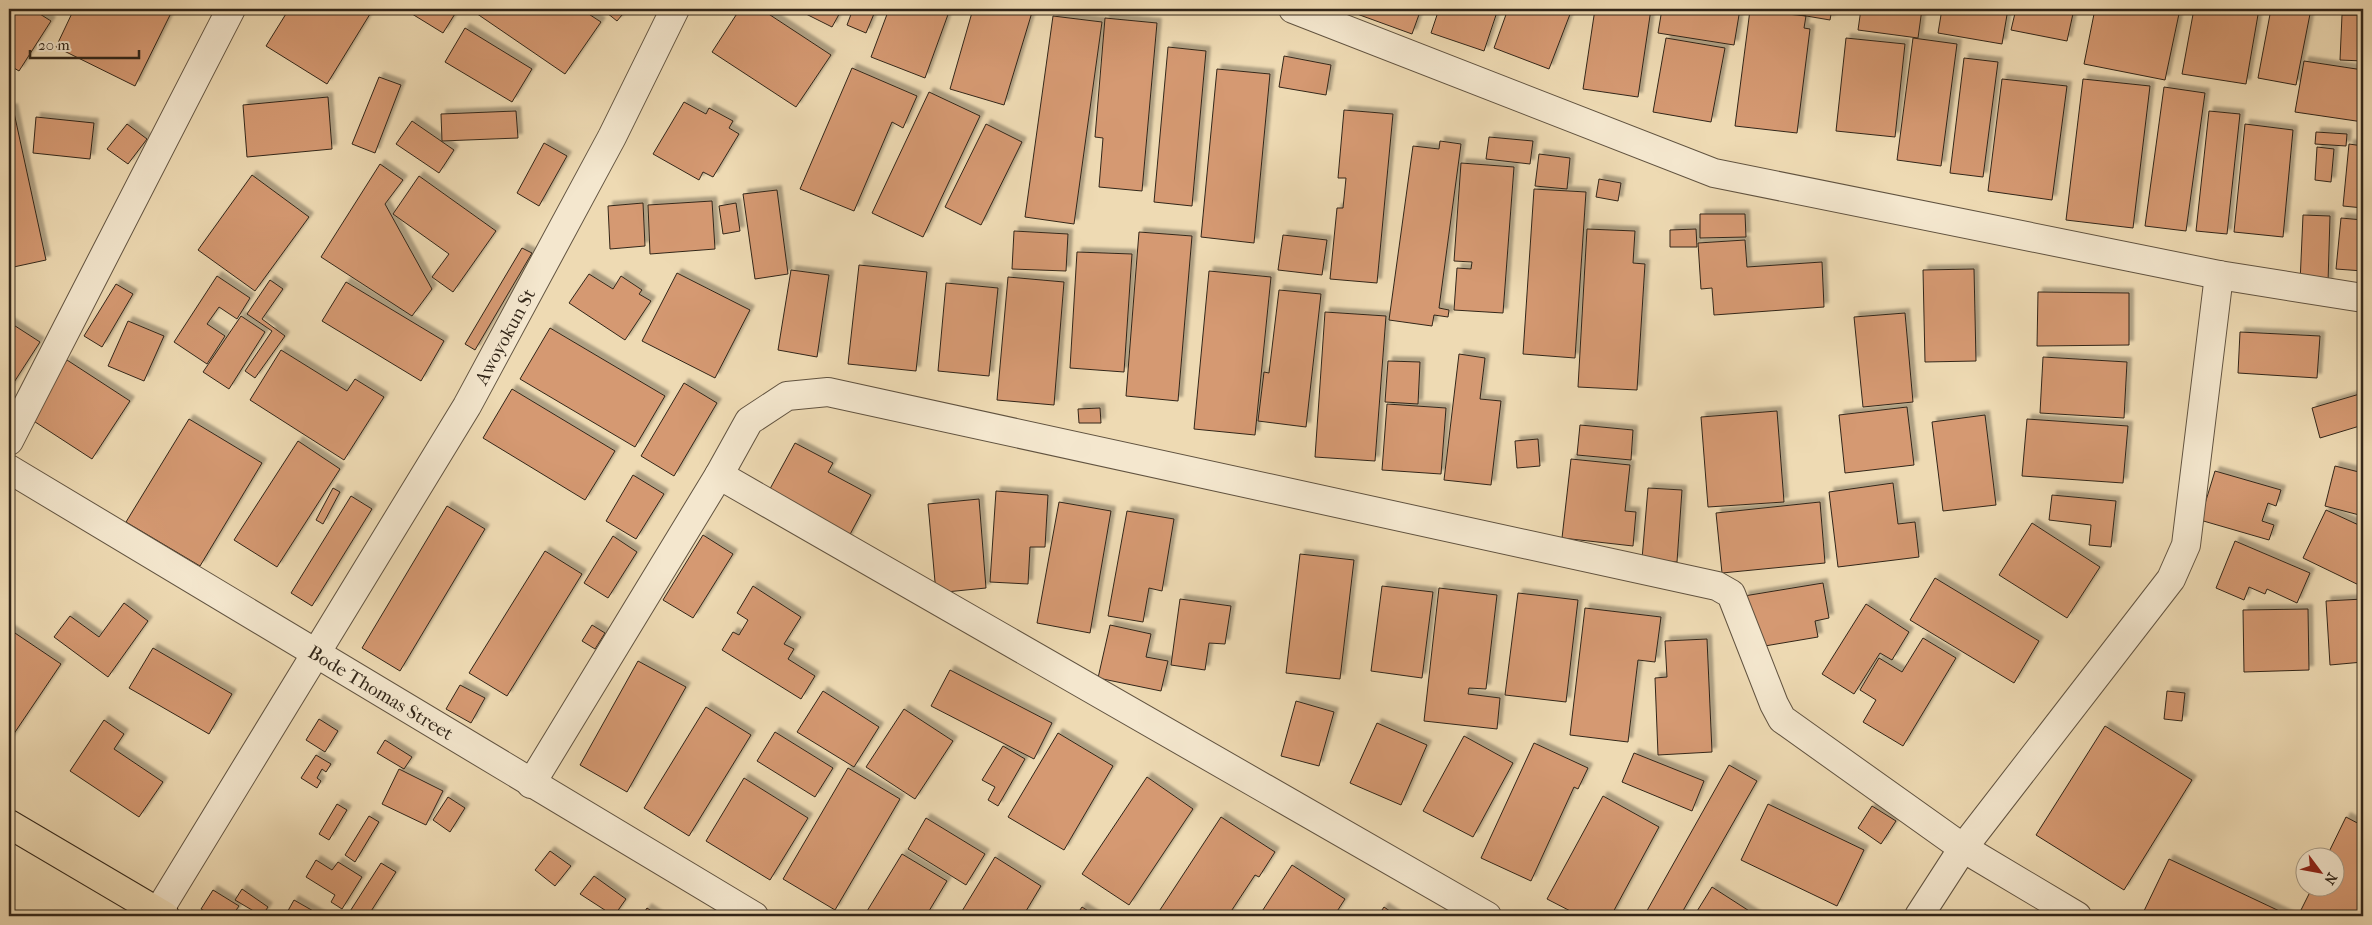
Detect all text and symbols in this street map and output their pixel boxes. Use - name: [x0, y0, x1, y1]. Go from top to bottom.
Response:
- scale bar: [30, 28, 139, 60]
- text: 20 m: [38, 36, 70, 54]
- street label: Awoyokun St: [470, 285, 540, 390]
- street label: Bode Thomas Street: [304, 641, 457, 745]
- north arrow: [2294, 848, 2344, 898]
- text: N: [2320, 870, 2341, 888]

